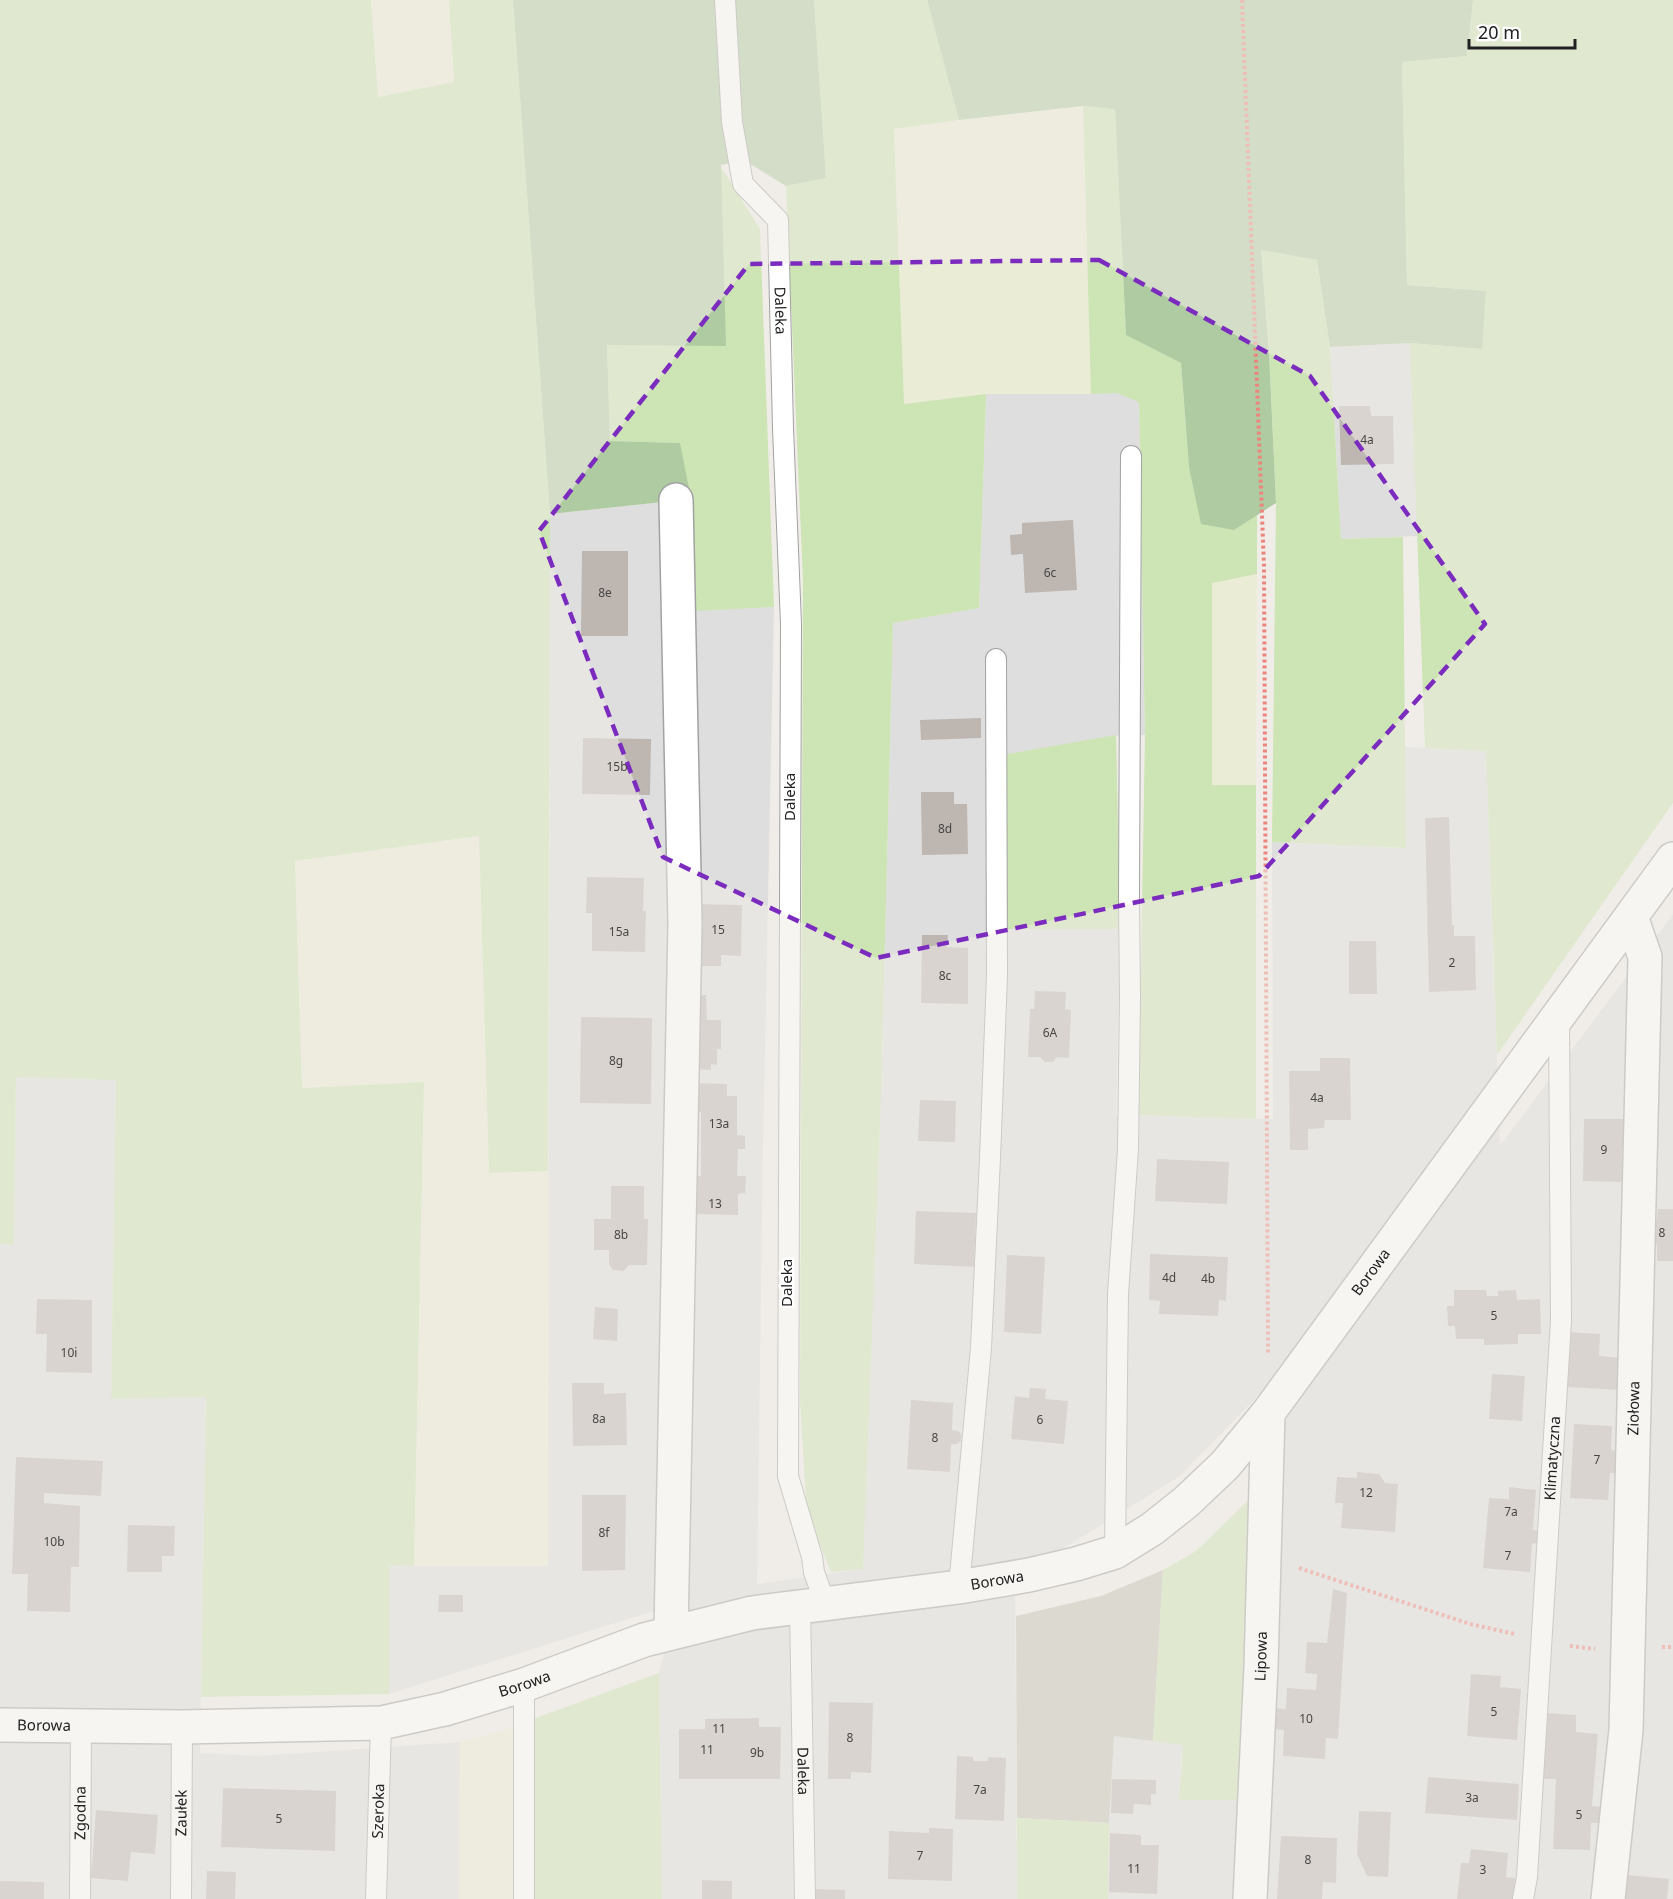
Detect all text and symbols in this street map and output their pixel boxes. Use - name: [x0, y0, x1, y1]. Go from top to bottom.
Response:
- scale bar: [1469, 12, 1576, 50]
- text: 20 m: [1478, 20, 1520, 44]
- street label: Daleka: [771, 286, 792, 335]
- house number: 4a: [1360, 431, 1374, 448]
- house number: 6c: [1044, 564, 1057, 581]
- house number: 8e: [598, 584, 612, 601]
- house number: 15b: [606, 758, 628, 775]
- street label: Daleka: [779, 773, 799, 821]
- house number: 8d: [938, 820, 952, 837]
- house number: 15: [711, 921, 725, 938]
- house number: 15a: [609, 923, 629, 940]
- house number: 2: [1449, 954, 1456, 971]
- house number: 8c: [939, 967, 952, 984]
- house number: 6A: [1043, 1024, 1058, 1041]
- house number: 8g: [609, 1052, 623, 1069]
- house number: 4a: [1310, 1089, 1324, 1106]
- house number: 13a: [709, 1115, 729, 1132]
- house number: 9: [1601, 1141, 1608, 1158]
- house number: 13: [708, 1195, 722, 1212]
- house number: 8: [1659, 1224, 1666, 1241]
- house number: 8b: [614, 1226, 628, 1243]
- street label: Borowa: [1346, 1244, 1394, 1299]
- street label: Daleka: [776, 1259, 796, 1307]
- house number: 4d: [1162, 1269, 1176, 1286]
- house number: 4b: [1201, 1270, 1215, 1287]
- house number: 5: [1491, 1307, 1498, 1324]
- house number: 10i: [61, 1344, 77, 1361]
- street label: Ziołowa: [1622, 1381, 1644, 1435]
- house number: 8a: [592, 1410, 606, 1427]
- house number: 6: [1037, 1411, 1044, 1428]
- street label: Klimatyczna: [1539, 1415, 1564, 1501]
- house number: 8: [932, 1429, 939, 1446]
- house number: 7: [1594, 1451, 1601, 1468]
- house number: 12: [1359, 1484, 1373, 1501]
- house number: 7a: [1504, 1503, 1518, 1520]
- house number: 8f: [599, 1524, 610, 1541]
- house number: 10b: [43, 1533, 65, 1550]
- house number: 7: [1505, 1547, 1512, 1564]
- street label: Borowa: [969, 1565, 1025, 1594]
- street label: Lipowa: [1249, 1631, 1271, 1682]
- street label: Borowa: [496, 1665, 553, 1701]
- house number: 5: [1491, 1703, 1498, 1720]
- house number: 10: [1299, 1710, 1313, 1727]
- street label: Borowa: [17, 1714, 71, 1735]
- house number: 11: [712, 1720, 726, 1737]
- house number: 8: [847, 1729, 854, 1746]
- house number: 11: [700, 1741, 714, 1758]
- house number: 9b: [750, 1744, 764, 1761]
- street label: Daleka: [793, 1747, 814, 1795]
- house number: 7a: [973, 1781, 987, 1798]
- street label: Szeroka: [367, 1783, 388, 1839]
- street label: Zgodna: [69, 1786, 90, 1840]
- house number: 3a: [1465, 1789, 1479, 1806]
- street label: Zaułek: [170, 1790, 191, 1836]
- house number: 5: [1576, 1806, 1583, 1823]
- house number: 5: [276, 1810, 283, 1827]
- house number: 7: [917, 1847, 924, 1864]
- house number: 8: [1305, 1851, 1312, 1868]
- house number: 11: [1127, 1860, 1141, 1877]
- house number: 3: [1480, 1861, 1487, 1878]

